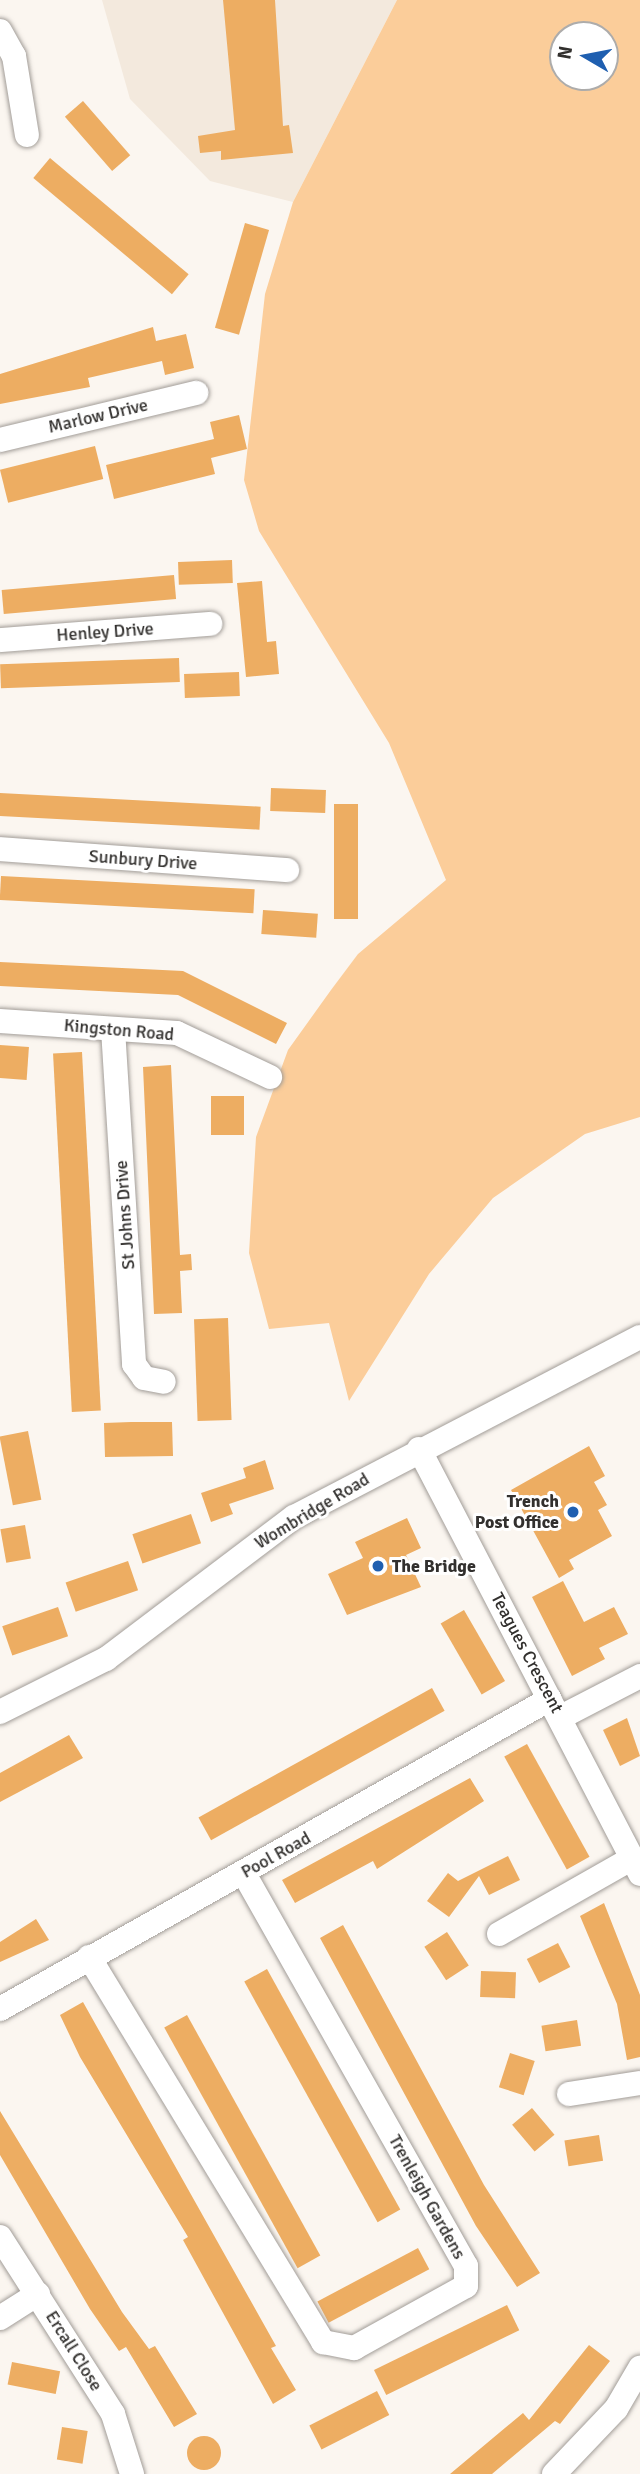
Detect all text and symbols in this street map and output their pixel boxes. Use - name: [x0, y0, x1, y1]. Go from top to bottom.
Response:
- north arrow: [549, 21, 619, 91]
- text: N: [552, 44, 578, 61]
- street label: Marlow Drive: [46, 394, 150, 438]
- street label: Henley Drive: [56, 618, 154, 646]
- street label: Sunbury Drive: [88, 845, 198, 875]
- street label: Kingston Road: [63, 1014, 175, 1046]
- street label: St Johns Drive: [110, 1160, 140, 1270]
- street label: Wombridge Road: [251, 1468, 373, 1554]
- place label: Trench Post Office: [475, 1491, 559, 1534]
- marker: Trench Post Office: [565, 1504, 581, 1520]
- place label: The Bridge: [392, 1555, 476, 1577]
- marker: The Bridge: [370, 1558, 386, 1574]
- street label: Teagues Crescent: [486, 1589, 568, 1717]
- street label: Pool Road: [237, 1827, 315, 1883]
- street label: Trenleigh Gardens: [384, 2131, 470, 2263]
- street label: Ercall Close: [41, 2307, 107, 2395]

